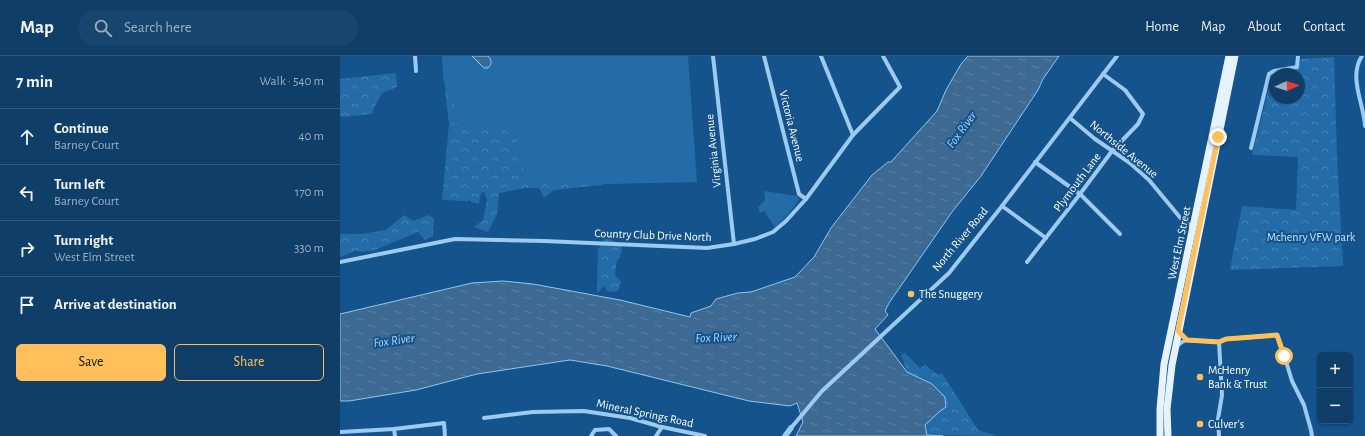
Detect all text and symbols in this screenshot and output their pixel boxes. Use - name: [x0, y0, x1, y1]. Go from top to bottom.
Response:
- search box: [78, 10, 358, 46]
- icon: search: [92, 17, 114, 39]
- text: Map: [20, 18, 54, 37]
- text: Search here: [124, 20, 192, 35]
- text: Home: [1145, 20, 1179, 34]
- text: Map: [1201, 20, 1225, 34]
- text: About: [1247, 20, 1281, 34]
- text: Contact: [1303, 20, 1345, 34]
- north arrow: [1269, 68, 1305, 104]
- text: 7 min: [16, 73, 53, 90]
- text: Walk · 540 m: [260, 75, 324, 88]
- street label: Victoria Avenue: [777, 89, 807, 163]
- water label: Fox River: [945, 109, 980, 151]
- street label: Virginia Avenue: [703, 114, 723, 188]
- street label: Northside Avenue: [1088, 118, 1160, 180]
- text: Continue: [54, 121, 109, 136]
- icon: ahead: [16, 126, 38, 148]
- route end: [1209, 128, 1227, 146]
- text: 40 m: [298, 130, 324, 143]
- text: Barney Court: [54, 139, 119, 152]
- street label: Plymouth Lane: [1051, 150, 1104, 214]
- text: Turn left: [54, 177, 105, 192]
- icon: left: [16, 182, 38, 204]
- text: 170 m: [295, 186, 324, 199]
- text: Barney Court: [54, 195, 119, 208]
- street label: North River Road: [930, 205, 990, 273]
- street label: West Elm Street: [1165, 205, 1193, 281]
- street label: Country Club Drive North: [594, 227, 712, 244]
- park label: Mchenry VFW park: [1267, 231, 1356, 244]
- text: Turn right: [54, 233, 113, 248]
- icon: right: [16, 238, 38, 260]
- text: 330 m: [294, 242, 324, 255]
- text: West Elm Street: [54, 251, 135, 264]
- place label: The Snuggery: [919, 288, 983, 301]
- marker: The Snuggery: [906, 289, 916, 299]
- icon: arrive: [16, 294, 38, 316]
- text: Arrive at destination: [54, 297, 177, 312]
- water label: Fox River: [695, 330, 738, 346]
- water label: Fox River: [372, 332, 416, 350]
- button: Save: [16, 344, 166, 381]
- button: Share: [174, 344, 324, 381]
- route start: [1275, 347, 1293, 365]
- map controls: [1317, 352, 1353, 424]
- button: +: [1317, 352, 1353, 388]
- place label: McHenry Bank & Trust: [1208, 364, 1267, 390]
- marker: McHenry Bank & Trust: [1195, 372, 1205, 382]
- button: −: [1317, 388, 1353, 424]
- street label: Mineral Springs Road: [595, 397, 695, 429]
- place label: Culver's: [1208, 418, 1244, 430]
- marker: Culver's: [1195, 419, 1205, 429]

